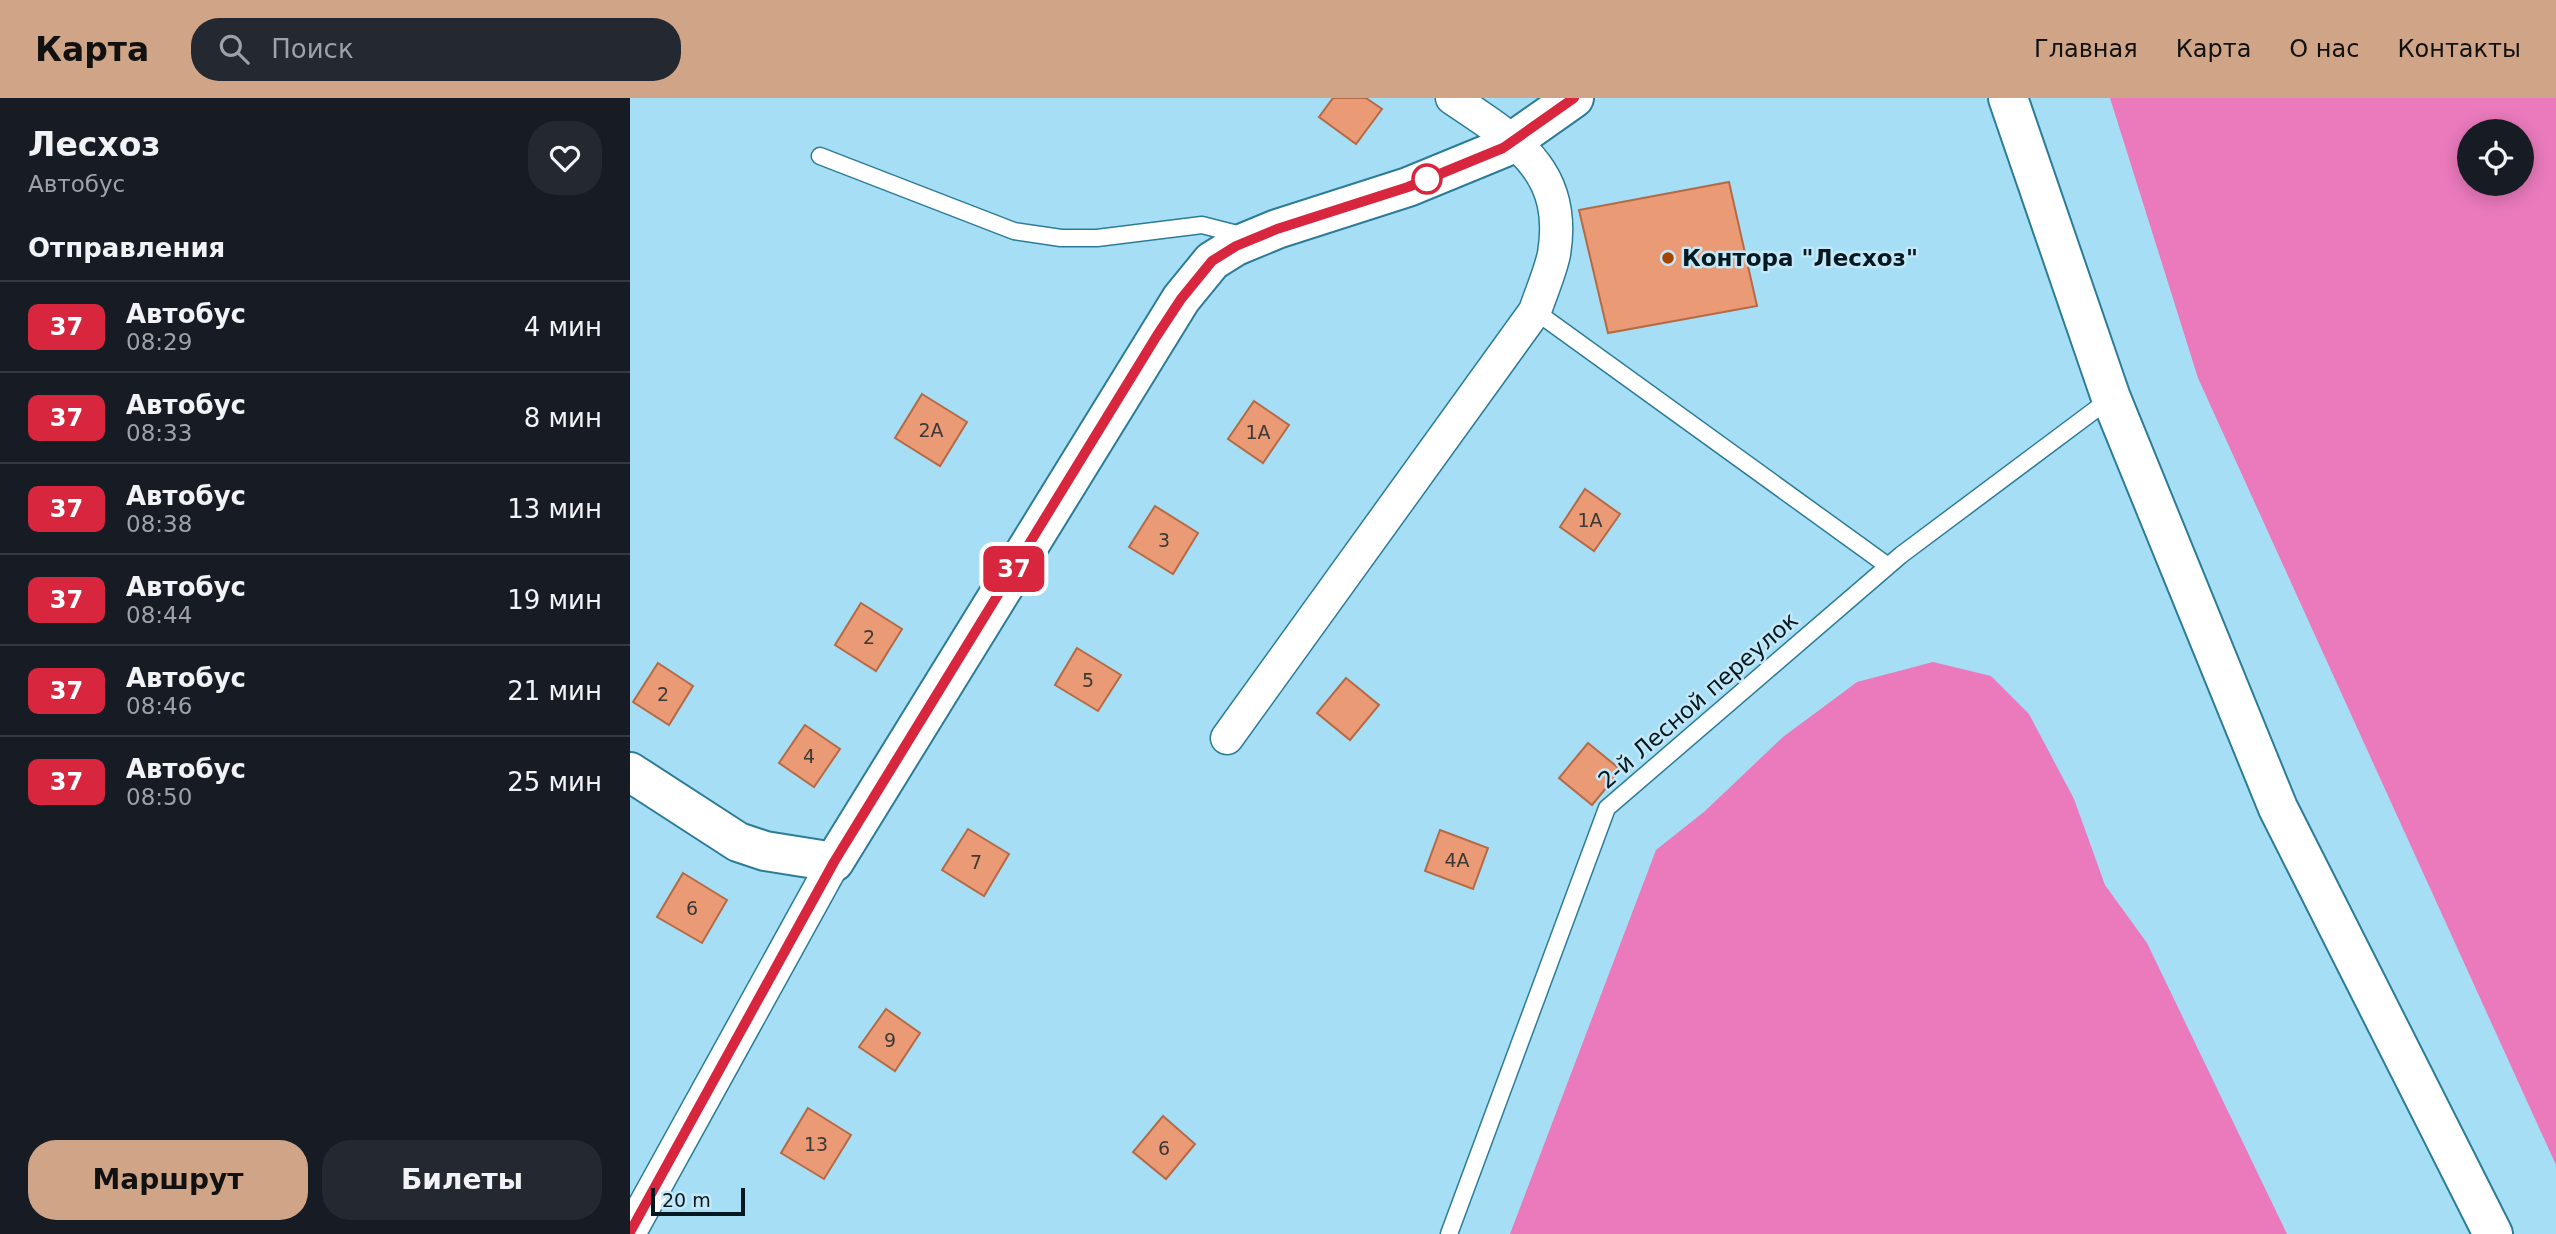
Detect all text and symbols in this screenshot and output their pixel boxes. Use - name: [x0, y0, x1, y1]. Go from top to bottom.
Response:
- search box: [191, 18, 681, 81]
- text: Карта: [35, 30, 149, 69]
- icon: search: [215, 30, 253, 68]
- text: Поиск: [271, 34, 354, 64]
- text: Главная: [2034, 35, 2138, 63]
- text: Карта: [2176, 35, 2251, 63]
- text: О нас: [2289, 35, 2359, 63]
- text: Контакты: [2397, 35, 2521, 63]
- map controls: [2457, 119, 2534, 196]
- button: locate: [2457, 119, 2534, 196]
- button: heart: [528, 121, 602, 195]
- text: Лесхоз: [28, 125, 160, 164]
- unlabelled marker: [1412, 164, 1442, 194]
- text: Автобус: [28, 171, 125, 197]
- text: Отправления: [28, 233, 225, 263]
- place label: Контора "Лесхоз": [1682, 245, 1918, 271]
- marker: Контора "Лесхоз": [1660, 250, 1676, 266]
- text: Автобус: [126, 299, 246, 329]
- text: 4 мин: [524, 312, 602, 342]
- text: 37: [50, 313, 83, 341]
- text: 08:29: [126, 329, 192, 355]
- text: Автобус: [126, 390, 246, 420]
- text: 8 мин: [524, 403, 602, 433]
- text: 37: [50, 404, 83, 432]
- house number: 2А: [918, 419, 944, 441]
- text: 08:33: [126, 420, 192, 446]
- house number: 1А: [1245, 421, 1271, 443]
- text: Автобус: [126, 481, 246, 511]
- text: 13 мин: [507, 494, 602, 524]
- text: 37: [50, 495, 83, 523]
- house number: 1А: [1577, 509, 1603, 531]
- text: 08:38: [126, 511, 192, 537]
- house number: 3: [1158, 529, 1170, 551]
- line badge: 37: [982, 546, 1046, 592]
- text: 37: [997, 555, 1031, 583]
- text: Автобус: [126, 572, 246, 602]
- text: 19 мин: [507, 585, 602, 615]
- text: 37: [50, 586, 83, 614]
- text: 08:44: [126, 602, 192, 628]
- street label: 2-й Лесной переулок: [1593, 607, 1803, 793]
- house number: 2: [863, 626, 875, 648]
- text: Автобус: [126, 663, 246, 693]
- house number: 5: [1082, 669, 1094, 691]
- text: 21 мин: [507, 676, 602, 706]
- text: 37: [50, 677, 83, 705]
- house number: 2: [657, 683, 669, 705]
- text: 08:46: [126, 693, 192, 719]
- house number: 4: [803, 745, 815, 767]
- text: Автобус: [126, 754, 246, 784]
- text: 25 мин: [507, 767, 602, 797]
- text: 37: [50, 768, 83, 796]
- text: 08:50: [126, 784, 192, 810]
- house number: 4А: [1444, 849, 1470, 871]
- house number: 7: [970, 851, 982, 873]
- house number: 6: [686, 897, 698, 919]
- house number: 9: [884, 1029, 896, 1051]
- house number: 13: [804, 1133, 828, 1155]
- house number: 6: [1158, 1137, 1170, 1159]
- button: Маршрут: [28, 1140, 308, 1220]
- button: Билеты: [322, 1140, 602, 1220]
- scale bar: [651, 1185, 746, 1217]
- text: 20 m: [662, 1189, 711, 1211]

